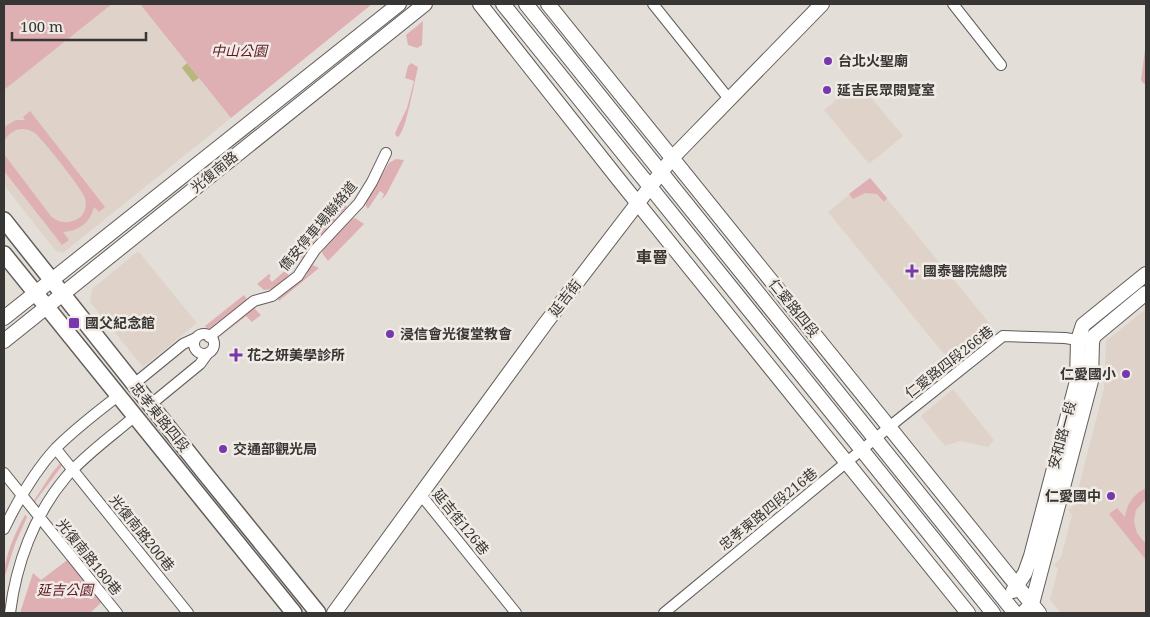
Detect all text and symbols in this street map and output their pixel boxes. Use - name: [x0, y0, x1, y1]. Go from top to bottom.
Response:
- scale bar: [12, 10, 146, 42]
- text: 100 m: [20, 16, 63, 36]
- park label: 中山公園: [211, 41, 269, 60]
- place label: 台北火聖廟: [838, 51, 908, 70]
- marker: 台北火聖廟: [822, 55, 834, 67]
- place label: 延吉民眾閱覽室: [837, 80, 935, 99]
- marker: 延吉民眾閱覽室: [821, 84, 833, 96]
- street label: 光復南路: [186, 147, 241, 197]
- street label: 僑安停車場聯絡道: [274, 177, 361, 275]
- district label: 車罾: [636, 246, 668, 268]
- place label: 國泰醫院總院: [923, 261, 1007, 280]
- marker: 國泰醫院總院: [905, 264, 919, 278]
- street label: 延吉街: [544, 275, 585, 320]
- street label: 仁愛路四段: [765, 275, 824, 341]
- place label: 國父紀念館: [85, 313, 155, 332]
- marker: 國父紀念館: [67, 316, 81, 330]
- street label: 仁愛路四段266巷: [900, 321, 997, 402]
- place label: 浸信會光復堂教會: [400, 324, 512, 343]
- marker: 浸信會光復堂教會: [384, 328, 396, 340]
- place label: 花之妍美學診所: [247, 345, 345, 364]
- marker: 花之妍美學診所: [229, 348, 243, 362]
- place label: 仁愛國小: [1060, 364, 1116, 383]
- marker: 仁愛國小: [1120, 368, 1132, 380]
- street label: 忠孝東路四段: [127, 378, 194, 455]
- street label: 安和路一段: [1043, 399, 1080, 471]
- place label: 交通部觀光局: [233, 439, 317, 458]
- marker: 交通部觀光局: [217, 443, 229, 455]
- street label: 忠孝東路四段216巷: [715, 463, 821, 554]
- street label: 延吉街126巷: [429, 485, 494, 559]
- place label: 仁愛國中: [1045, 486, 1101, 505]
- street label: 光復南路200巷: [106, 490, 179, 575]
- marker: 仁愛國中: [1105, 490, 1117, 502]
- street label: 光復南路180巷: [53, 514, 126, 599]
- park label: 延吉公園: [37, 580, 95, 599]

